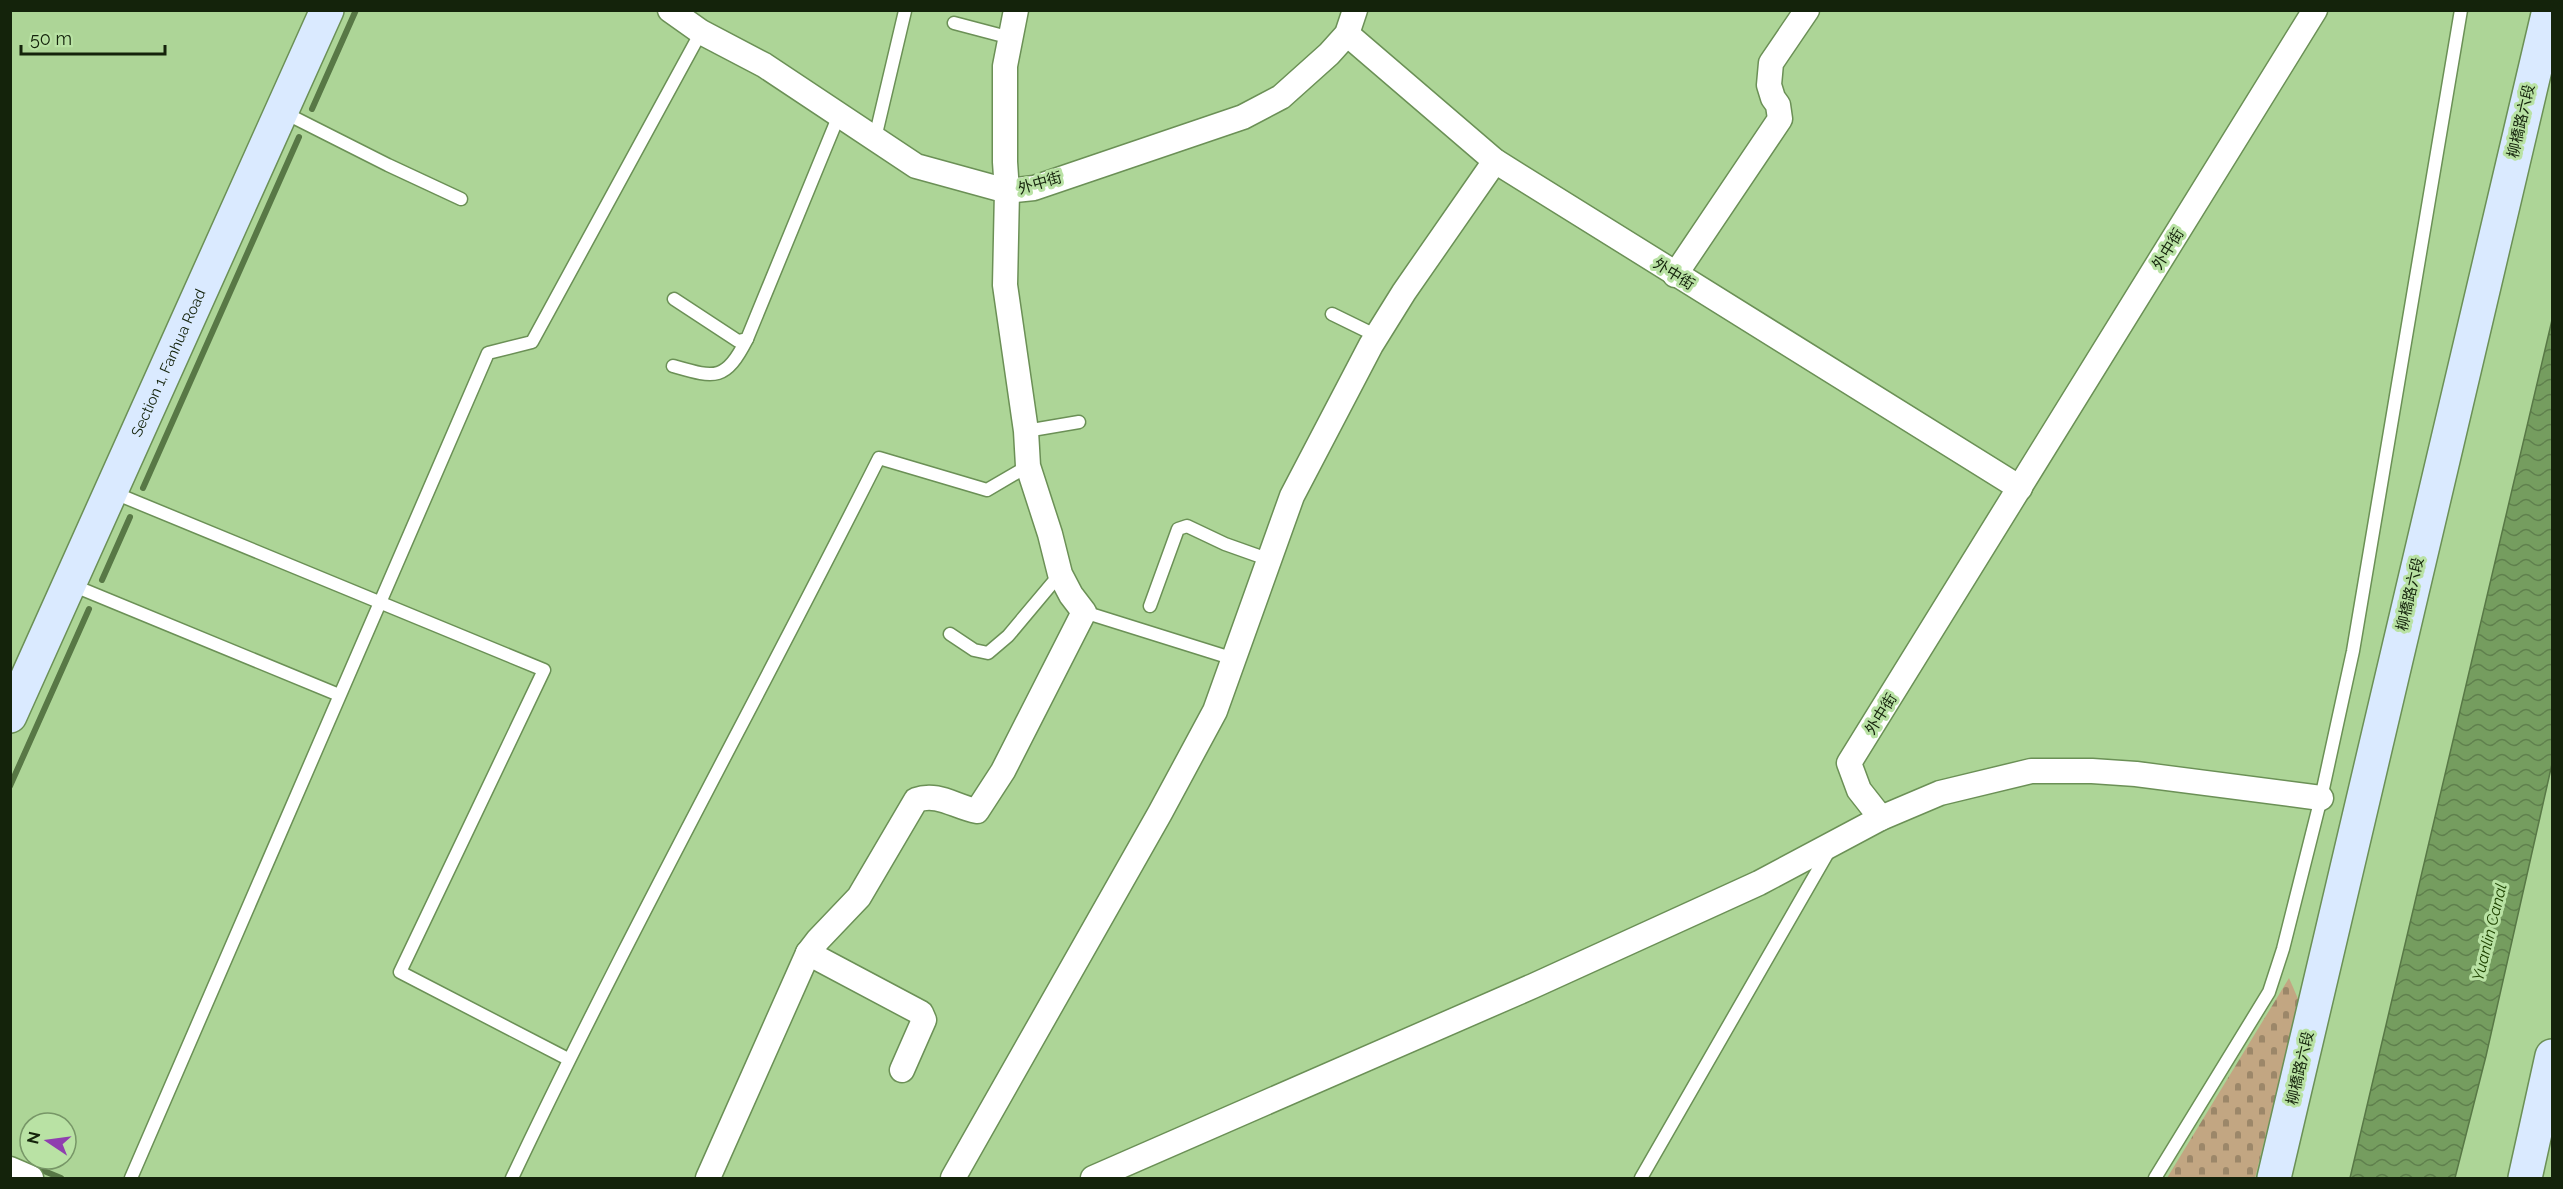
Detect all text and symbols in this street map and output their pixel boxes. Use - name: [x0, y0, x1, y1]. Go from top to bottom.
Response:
- scale bar: [21, 18, 165, 56]
- text: 50 m: [30, 28, 72, 49]
- street label: 柳橋路六段: [2504, 82, 2538, 160]
- street label: 外中街: [1016, 168, 1064, 198]
- street label: 外中街: [2148, 225, 2188, 273]
- street label: 外中街: [1650, 254, 1698, 294]
- street label: Section 1, Fanhua Road: [128, 286, 210, 440]
- street label: 柳橋路六段: [2393, 555, 2427, 633]
- street label: 外中街: [1861, 690, 1901, 738]
- water label: Yuanlin Canal: [2468, 881, 2511, 983]
- street label: 柳橋路六段: [2283, 1029, 2317, 1107]
- north arrow: [18, 1111, 78, 1171]
- text: N: [23, 1130, 45, 1146]

